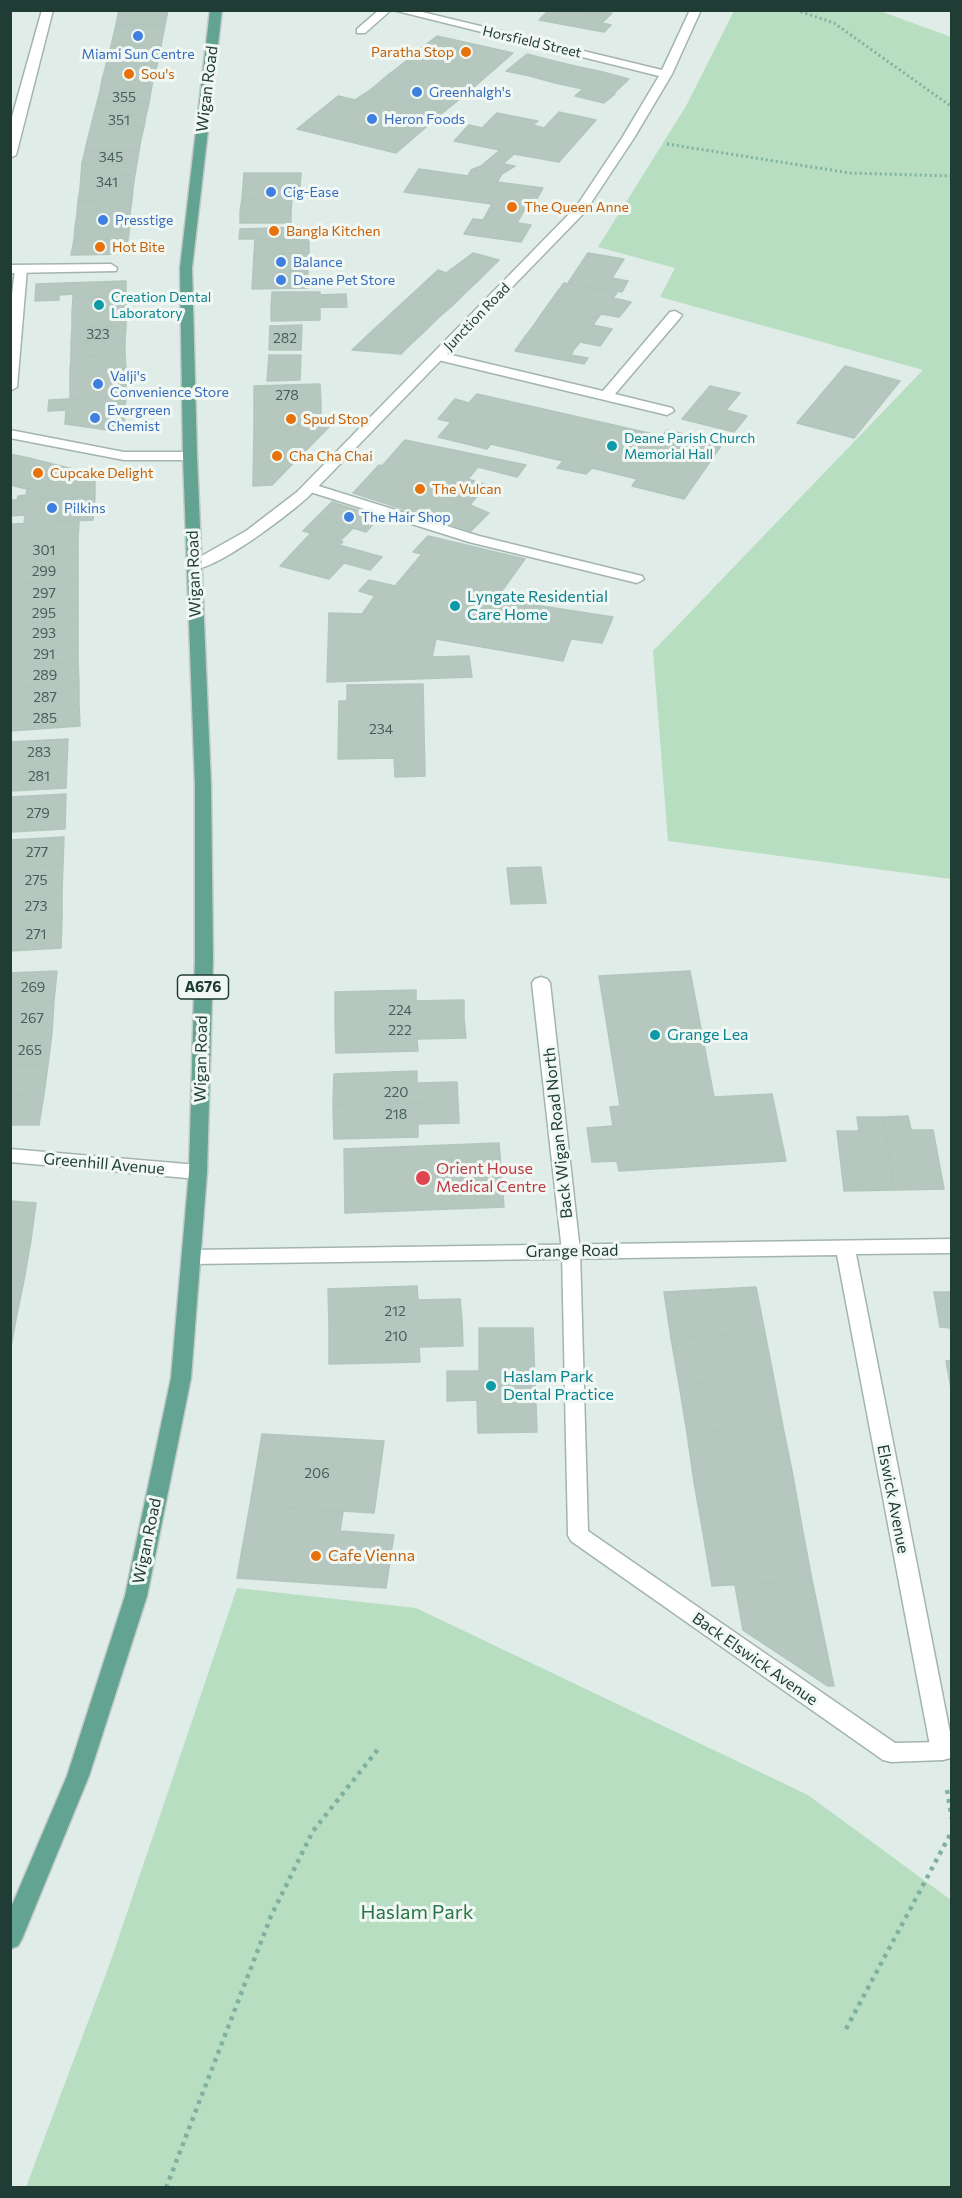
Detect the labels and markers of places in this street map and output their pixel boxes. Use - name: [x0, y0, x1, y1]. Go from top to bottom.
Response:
- marker: Miami Sun Centre: [131, 29, 145, 43]
- place label: Paratha Stop: [371, 44, 454, 60]
- marker: Paratha Stop: [459, 45, 473, 59]
- place label: Miami Sun Centre: [81, 46, 195, 62]
- place label: Sou's: [141, 66, 175, 82]
- marker: Sou's: [122, 67, 136, 81]
- place label: Greenhalgh's: [429, 84, 511, 100]
- marker: Greenhalgh's: [410, 85, 424, 99]
- place label: Heron Foods: [384, 111, 465, 127]
- marker: Heron Foods: [365, 112, 379, 126]
- place label: Cig-Ease: [283, 184, 339, 200]
- marker: Cig-Ease: [264, 185, 278, 199]
- place label: The Queen Anne: [524, 199, 629, 215]
- marker: The Queen Anne: [505, 200, 519, 214]
- place label: Presstige: [115, 212, 173, 228]
- marker: Presstige: [96, 213, 110, 227]
- place label: Bangla Kitchen: [286, 223, 381, 239]
- marker: Bangla Kitchen: [267, 224, 281, 238]
- place label: Hot Bite: [112, 239, 165, 255]
- marker: Hot Bite: [93, 240, 107, 254]
- place label: Balance: [293, 254, 343, 270]
- marker: Balance: [274, 255, 288, 269]
- place label: Deane Pet Store: [293, 272, 395, 288]
- marker: Deane Pet Store: [274, 273, 288, 287]
- place label: Creation Dental Laboratory: [111, 289, 211, 322]
- marker: Creation Dental Laboratory: [92, 298, 106, 312]
- place label: Valji's Convenience Store: [110, 368, 229, 400]
- marker: Valji's Convenience Store: [91, 377, 105, 391]
- place label: Evergreen Chemist: [107, 402, 171, 434]
- marker: Evergreen Chemist: [88, 411, 102, 425]
- place label: Spud Stop: [303, 411, 368, 427]
- marker: Spud Stop: [284, 412, 298, 426]
- place label: Deane Parish Church Memorial Hall: [624, 430, 755, 462]
- marker: Deane Parish Church Memorial Hall: [605, 439, 619, 453]
- place label: Cha Cha Chai: [289, 448, 373, 464]
- marker: Cha Cha Chai: [270, 449, 284, 463]
- place label: Cupcake Delight: [50, 465, 153, 481]
- marker: Cupcake Delight: [31, 466, 45, 480]
- place label: The Vulcan: [432, 481, 502, 497]
- marker: The Vulcan: [413, 482, 427, 496]
- place label: Pilkins: [64, 500, 106, 516]
- marker: Pilkins: [45, 501, 59, 515]
- place label: The Hair Shop: [361, 509, 451, 525]
- marker: The Hair Shop: [342, 510, 356, 524]
- place label: Lyngate Residential Care Home: [467, 587, 608, 625]
- marker: Lyngate Residential Care Home: [448, 599, 462, 613]
- place label: Grange Lea: [667, 1025, 748, 1045]
- marker: Grange Lea: [648, 1028, 662, 1042]
- place label: Orient House Medical Centre: [436, 1159, 546, 1197]
- marker: Orient House Medical Centre: [414, 1169, 432, 1187]
- place label: Haslam Park Dental Practice: [503, 1367, 614, 1405]
- marker: Haslam Park Dental Practice: [484, 1379, 498, 1393]
- place label: Cafe Vienna: [328, 1546, 415, 1566]
- marker: Cafe Vienna: [309, 1549, 323, 1563]

